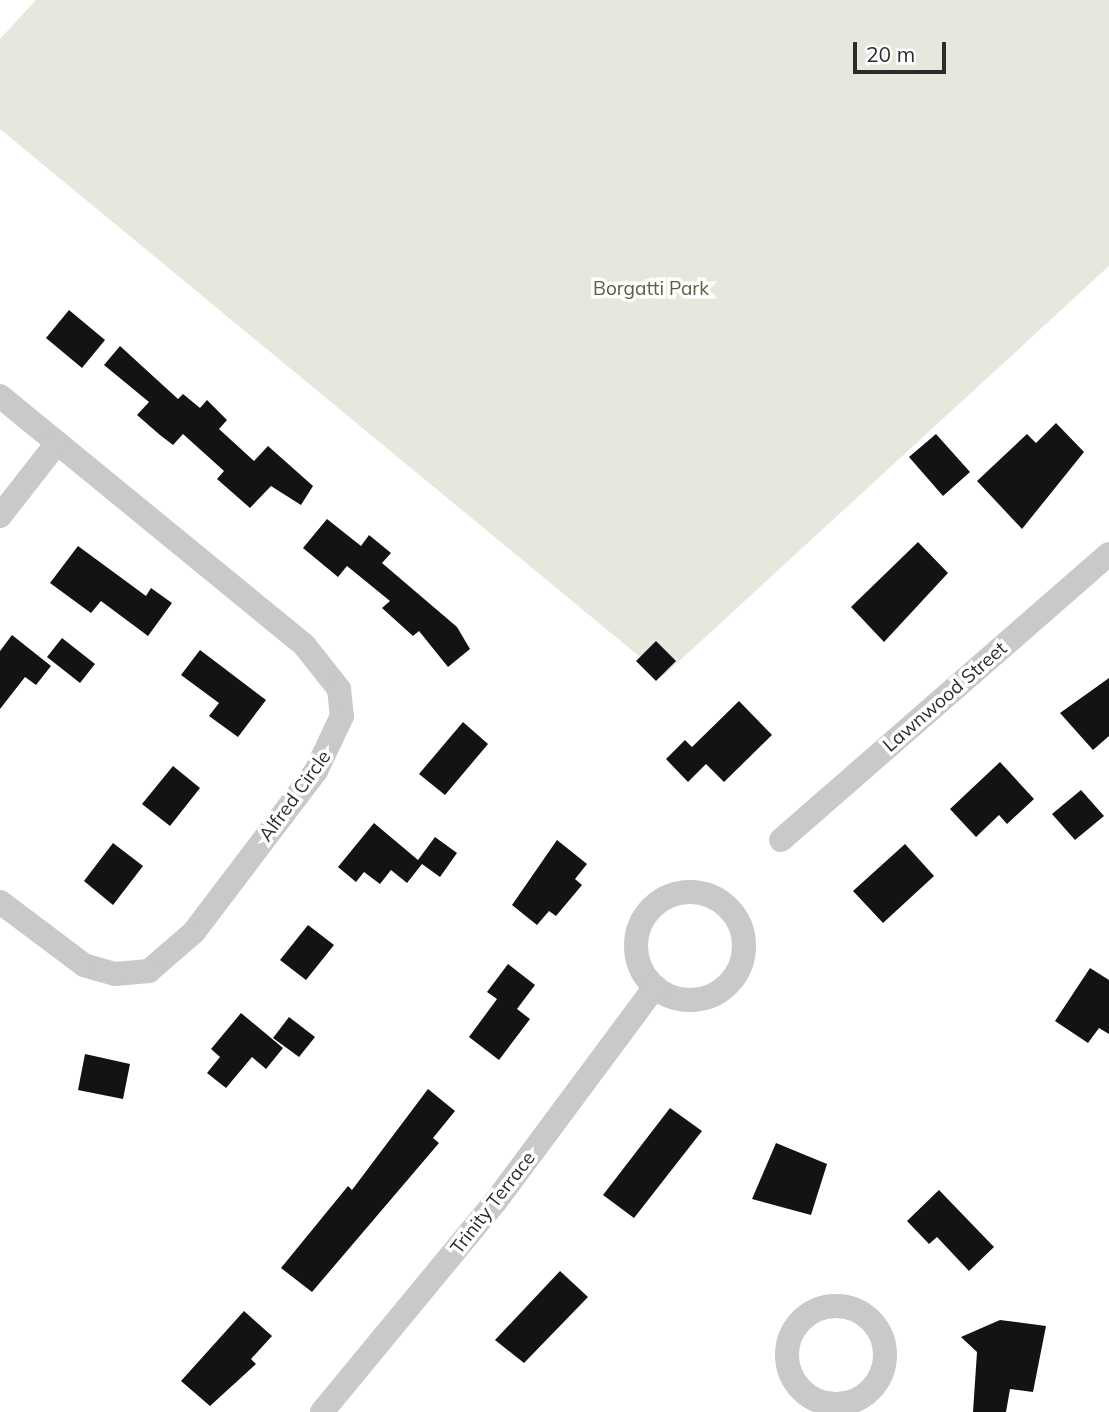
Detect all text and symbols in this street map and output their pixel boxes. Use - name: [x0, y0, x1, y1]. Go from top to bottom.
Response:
- scale bar: [857, 28, 950, 72]
- text: 20 m: [866, 41, 915, 67]
- park label: Borgatti Park: [593, 278, 709, 300]
- street label: Lawnwood Street: [879, 637, 1011, 757]
- street label: Alfred Circle: [254, 746, 336, 846]
- street label: Trinity Terrace: [446, 1147, 540, 1259]

